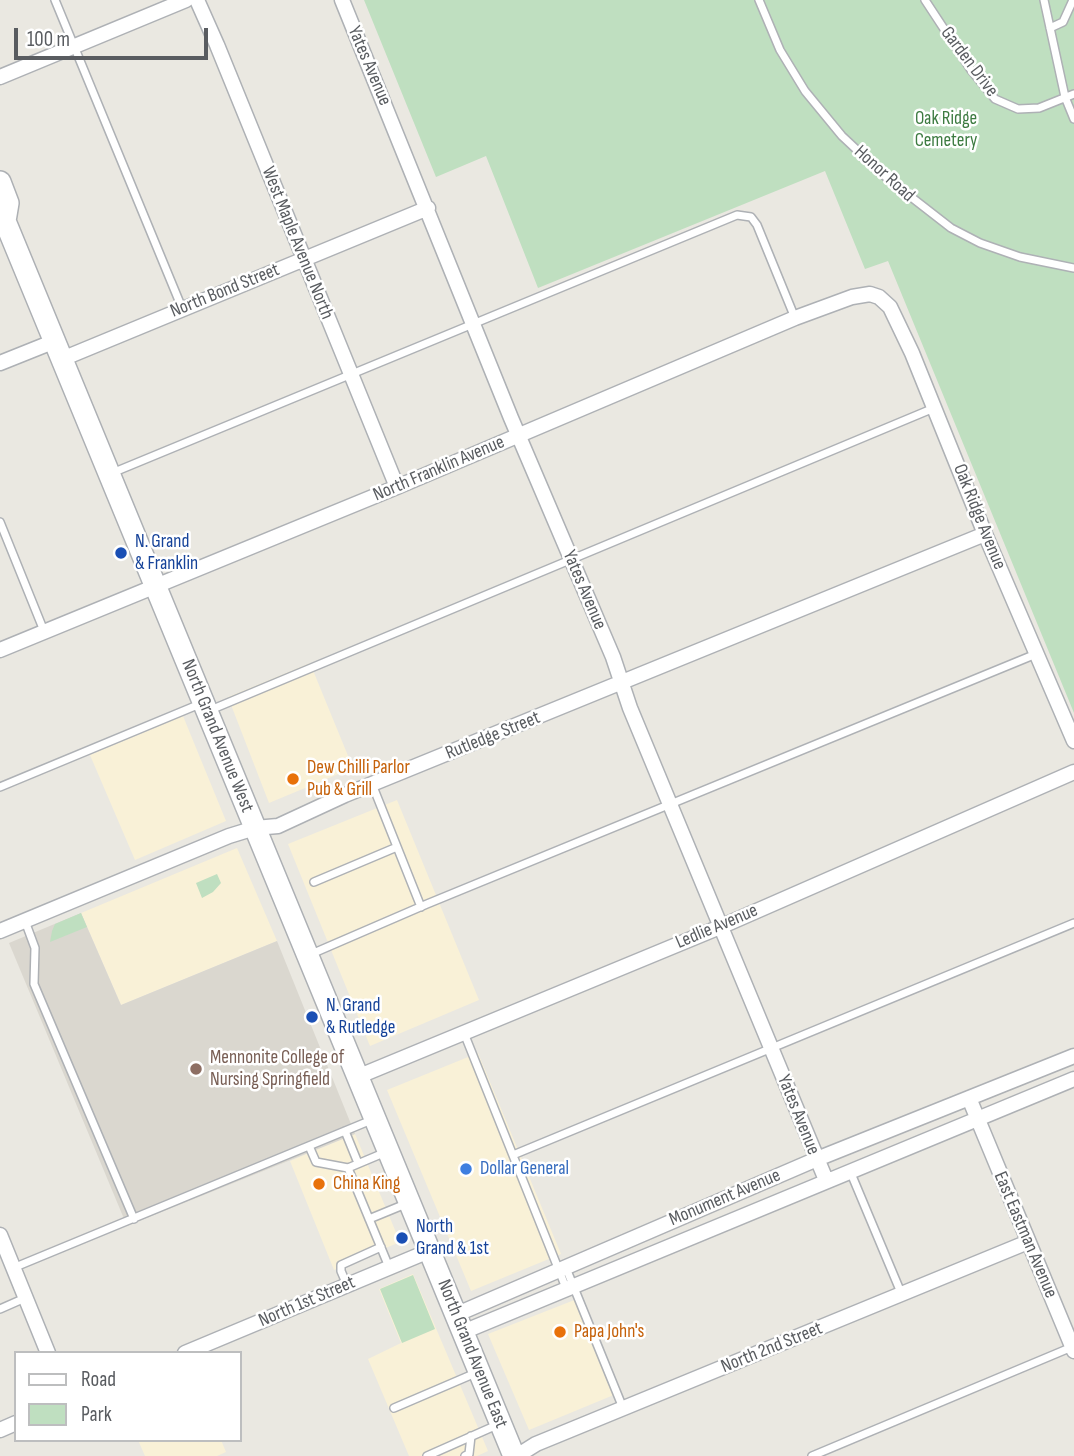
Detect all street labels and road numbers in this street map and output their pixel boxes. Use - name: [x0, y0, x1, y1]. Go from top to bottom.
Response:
- street label: Garden Drive: [935, 22, 1003, 102]
- street label: Yates Avenue: [342, 23, 396, 109]
- street label: Honor Road: [849, 141, 919, 207]
- street label: West Maple Avenue North: [256, 163, 338, 323]
- street label: North Bond Street: [167, 259, 283, 323]
- street label: North Franklin Avenue: [370, 431, 508, 507]
- street label: Oak Ridge Avenue: [948, 461, 1010, 573]
- street label: Yates Avenue: [557, 547, 611, 633]
- street label: North Grand Avenue West: [176, 656, 258, 816]
- street label: Rutledge Street: [442, 707, 544, 765]
- street label: Ledlie Avenue: [673, 900, 761, 954]
- street label: Yates Avenue: [772, 1072, 824, 1158]
- street label: Monument Avenue: [666, 1164, 784, 1232]
- street label: East Eastman Avenue: [988, 1168, 1062, 1302]
- street label: North 1st Street: [255, 1271, 359, 1333]
- street label: North Grand Avenue East: [432, 1276, 512, 1432]
- street label: North 2nd Street: [718, 1317, 826, 1379]

